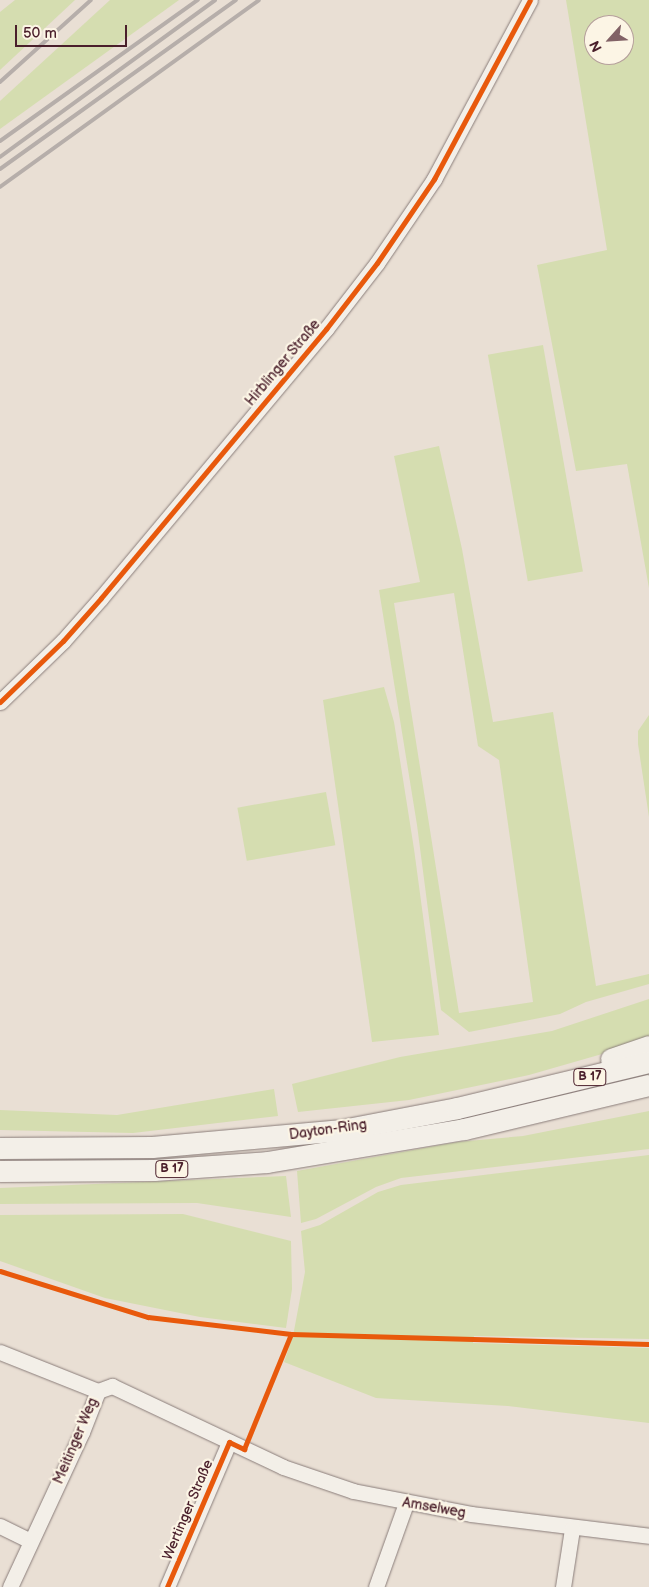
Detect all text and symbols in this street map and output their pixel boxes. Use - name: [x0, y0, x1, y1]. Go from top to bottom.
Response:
- scale bar: [18, 15, 130, 47]
- north arrow: [584, 15, 634, 65]
- text: 50 m: [23, 24, 57, 43]
- text: N: [586, 38, 606, 55]
- street label: Hirblinger Straße: [242, 316, 324, 410]
- road number: B 17: [572, 1068, 608, 1086]
- street label: Dayton-Ring: [288, 1116, 368, 1144]
- road number: B 17: [154, 1160, 190, 1178]
- street label: Meitinger Weg: [50, 1395, 102, 1487]
- street label: Wertinger Straße: [159, 1457, 217, 1563]
- street label: Amselweg: [401, 1494, 467, 1522]

